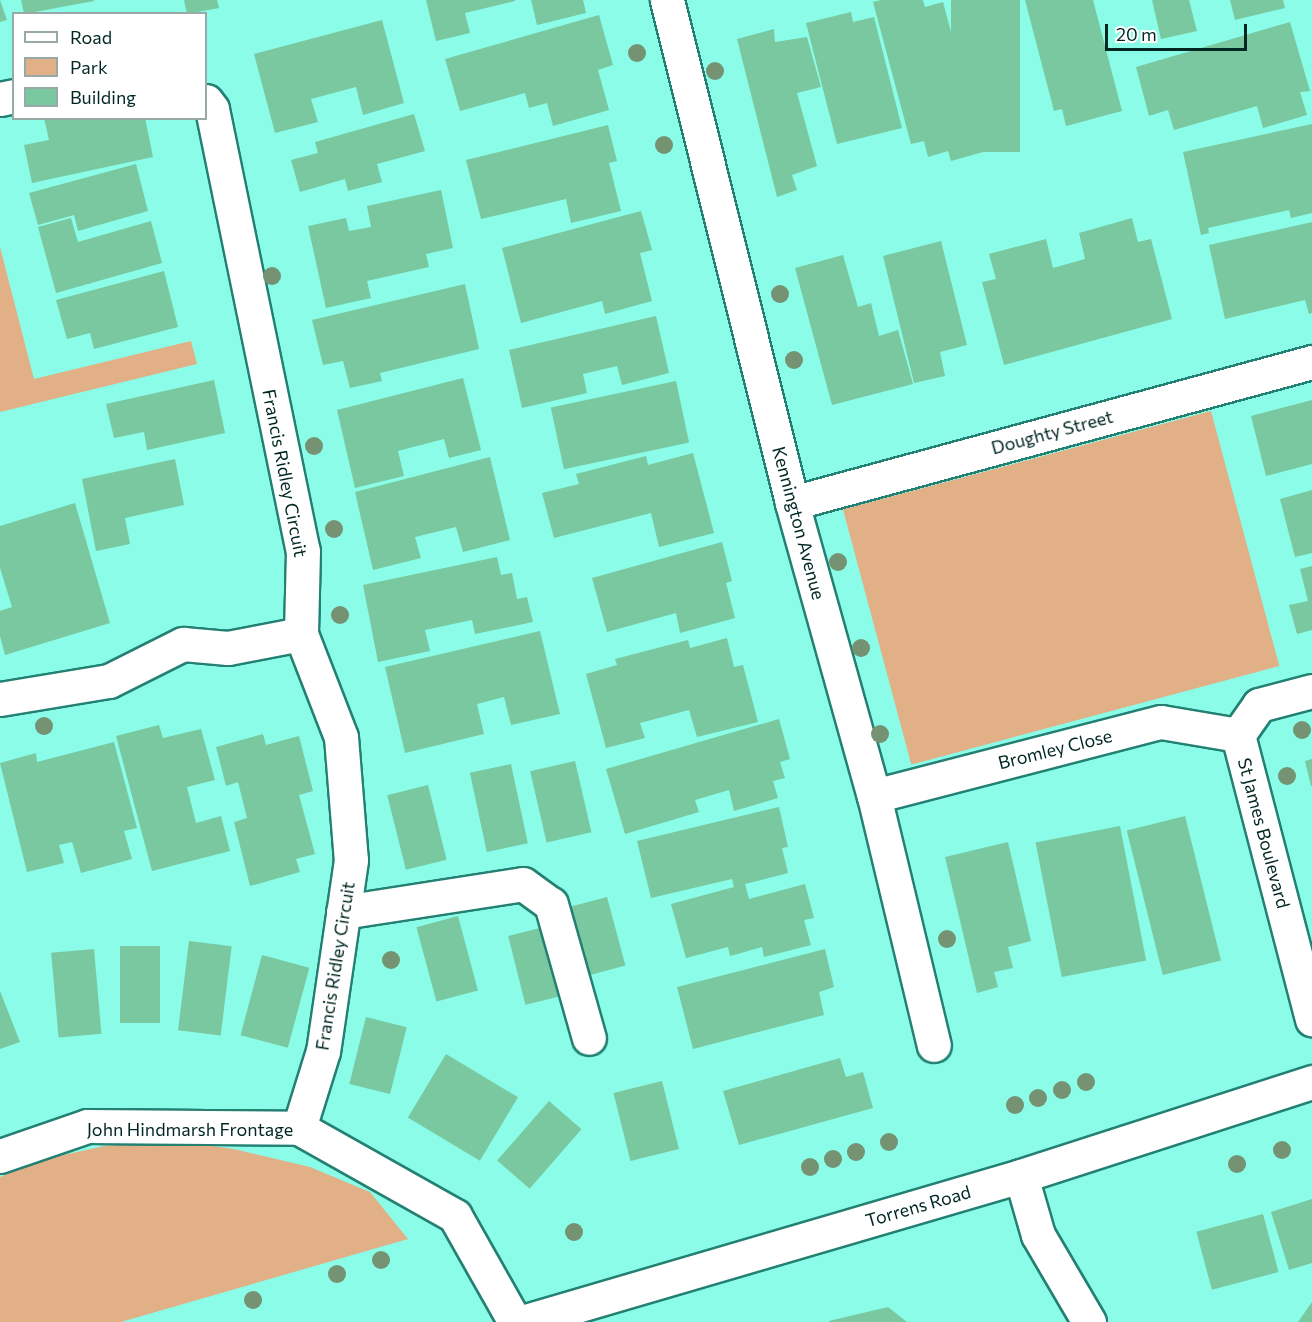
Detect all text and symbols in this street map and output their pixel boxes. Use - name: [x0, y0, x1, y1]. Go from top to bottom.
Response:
- legend: [12, 12, 207, 120]
- scale bar: [1108, 12, 1250, 50]
- text: 20 m: [1116, 23, 1157, 45]
- text: Road: [70, 26, 112, 48]
- text: Park: [70, 56, 108, 78]
- text: Building: [70, 86, 136, 108]
- street label: Francis Ridley Circuit: [258, 387, 312, 559]
- street label: Doughty Street: [989, 405, 1115, 459]
- street label: Kennington Avenue: [768, 444, 830, 602]
- street label: Bromley Close: [996, 724, 1114, 774]
- street label: St James Boulevard: [1234, 755, 1294, 911]
- street label: Francis Ridley Circuit: [311, 880, 359, 1052]
- street label: John Hindmarsh Frontage: [87, 1118, 293, 1140]
- street label: Torrens Road: [863, 1181, 973, 1231]

